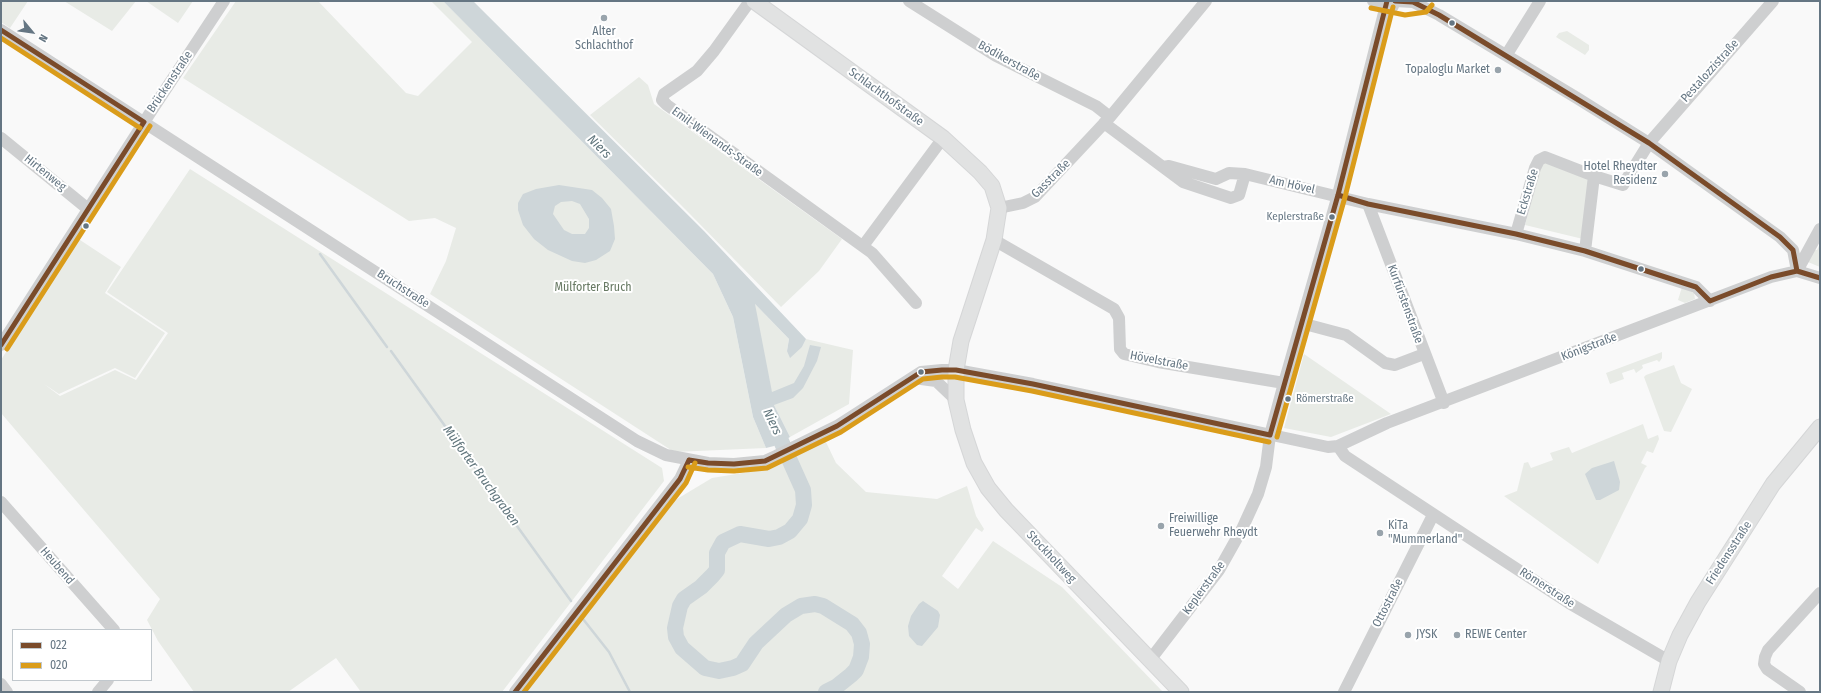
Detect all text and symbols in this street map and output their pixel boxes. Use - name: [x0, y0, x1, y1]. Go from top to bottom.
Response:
- north arrow: [12, 12, 52, 52]
- marker: Alter Schlachthof: [599, 13, 609, 23]
- unlabelled marker: [1447, 18, 1457, 28]
- place label: Alter Schlachthof: [575, 25, 633, 53]
- text: N: [36, 32, 50, 44]
- street label: Pestalozzistraße: [1678, 37, 1742, 105]
- street label: Bödikerstraße: [975, 38, 1043, 84]
- street label: Brückenstraße: [144, 49, 196, 115]
- place label: Topaloglu Market: [1405, 63, 1490, 77]
- street label: Schlachthofstraße: [846, 65, 926, 129]
- marker: Topaloglu Market: [1493, 65, 1503, 75]
- street label: Emil-Wienands-Straße: [669, 104, 765, 180]
- water label: Niers: [584, 132, 614, 162]
- street label: Hirtenweg: [21, 152, 69, 194]
- street label: Gasstraße: [1029, 157, 1073, 201]
- place label: Hotel Rheydter Residenz: [1583, 160, 1657, 188]
- street label: Eckstraße: [1514, 167, 1542, 217]
- marker: Hotel Rheydter Residenz: [1660, 169, 1670, 179]
- street label: Am Hövel: [1268, 173, 1316, 197]
- place label: Keplerstraße: [1267, 210, 1324, 224]
- marker: Keplerstraße: [1327, 212, 1337, 222]
- unlabelled marker: [81, 221, 91, 231]
- street label: Kurfürstenstraße: [1384, 263, 1426, 345]
- unlabelled marker: [1636, 264, 1646, 274]
- street label: Bruchstraße: [374, 267, 432, 311]
- park label: Mülforter Bruch: [554, 281, 632, 295]
- street label: Königstraße: [1559, 330, 1619, 364]
- street label: Hövelstraße: [1129, 348, 1189, 374]
- unlabelled marker: [916, 367, 926, 377]
- place label: Römerstraße: [1296, 392, 1354, 406]
- marker: Römerstraße: [1283, 394, 1293, 404]
- water label: Niers: [759, 406, 785, 438]
- water label: Mülforter Bruchgraben: [439, 423, 523, 529]
- place label: Freiwillige Feuerwehr Rheydt: [1169, 512, 1258, 540]
- place label: KiTa "Mummerland": [1388, 519, 1462, 547]
- street label: Friedensstraße: [1703, 519, 1755, 587]
- marker: Freiwillige Feuerwehr Rheydt: [1156, 521, 1166, 531]
- street label: Stockholtweg: [1023, 528, 1079, 586]
- marker: KiTa "Mummerland": [1375, 528, 1385, 538]
- street label: Heubend: [37, 544, 77, 588]
- street label: Keplerstraße: [1180, 558, 1228, 618]
- street label: Römerstraße: [1517, 565, 1577, 611]
- street label: Ottostraße: [1370, 576, 1406, 630]
- place label: JYSK: [1416, 628, 1437, 642]
- place label: REWE Center: [1465, 628, 1527, 642]
- legend: [12, 629, 152, 681]
- marker: JYSK: [1403, 630, 1413, 640]
- marker: REWE Center: [1452, 630, 1462, 640]
- text: 022: [50, 638, 67, 652]
- text: 020: [50, 658, 68, 672]

